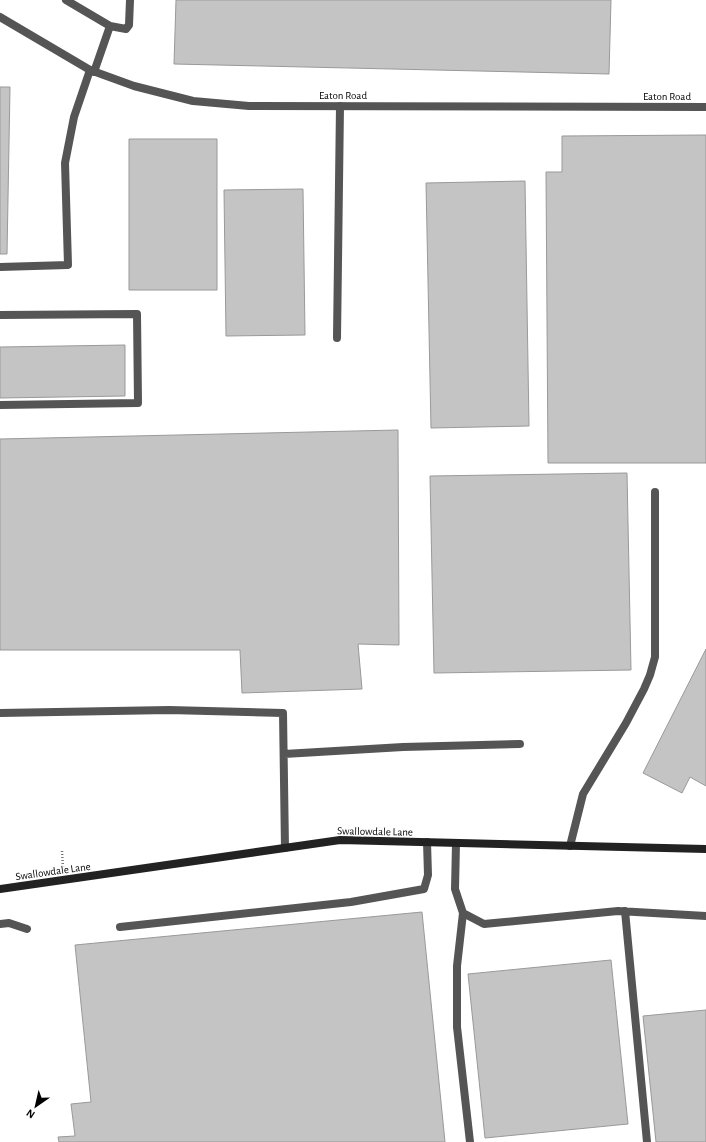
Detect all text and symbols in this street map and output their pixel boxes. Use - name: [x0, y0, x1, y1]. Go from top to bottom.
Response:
- street label: Eaton Road: [319, 90, 367, 101]
- street label: Eaton Road: [643, 91, 691, 102]
- street label: Swallowdale Lane: [337, 825, 413, 838]
- street label: Swallowdale Lane: [15, 861, 91, 882]
- north arrow: [16, 1086, 56, 1126]
- text: N: [24, 1107, 37, 1121]

